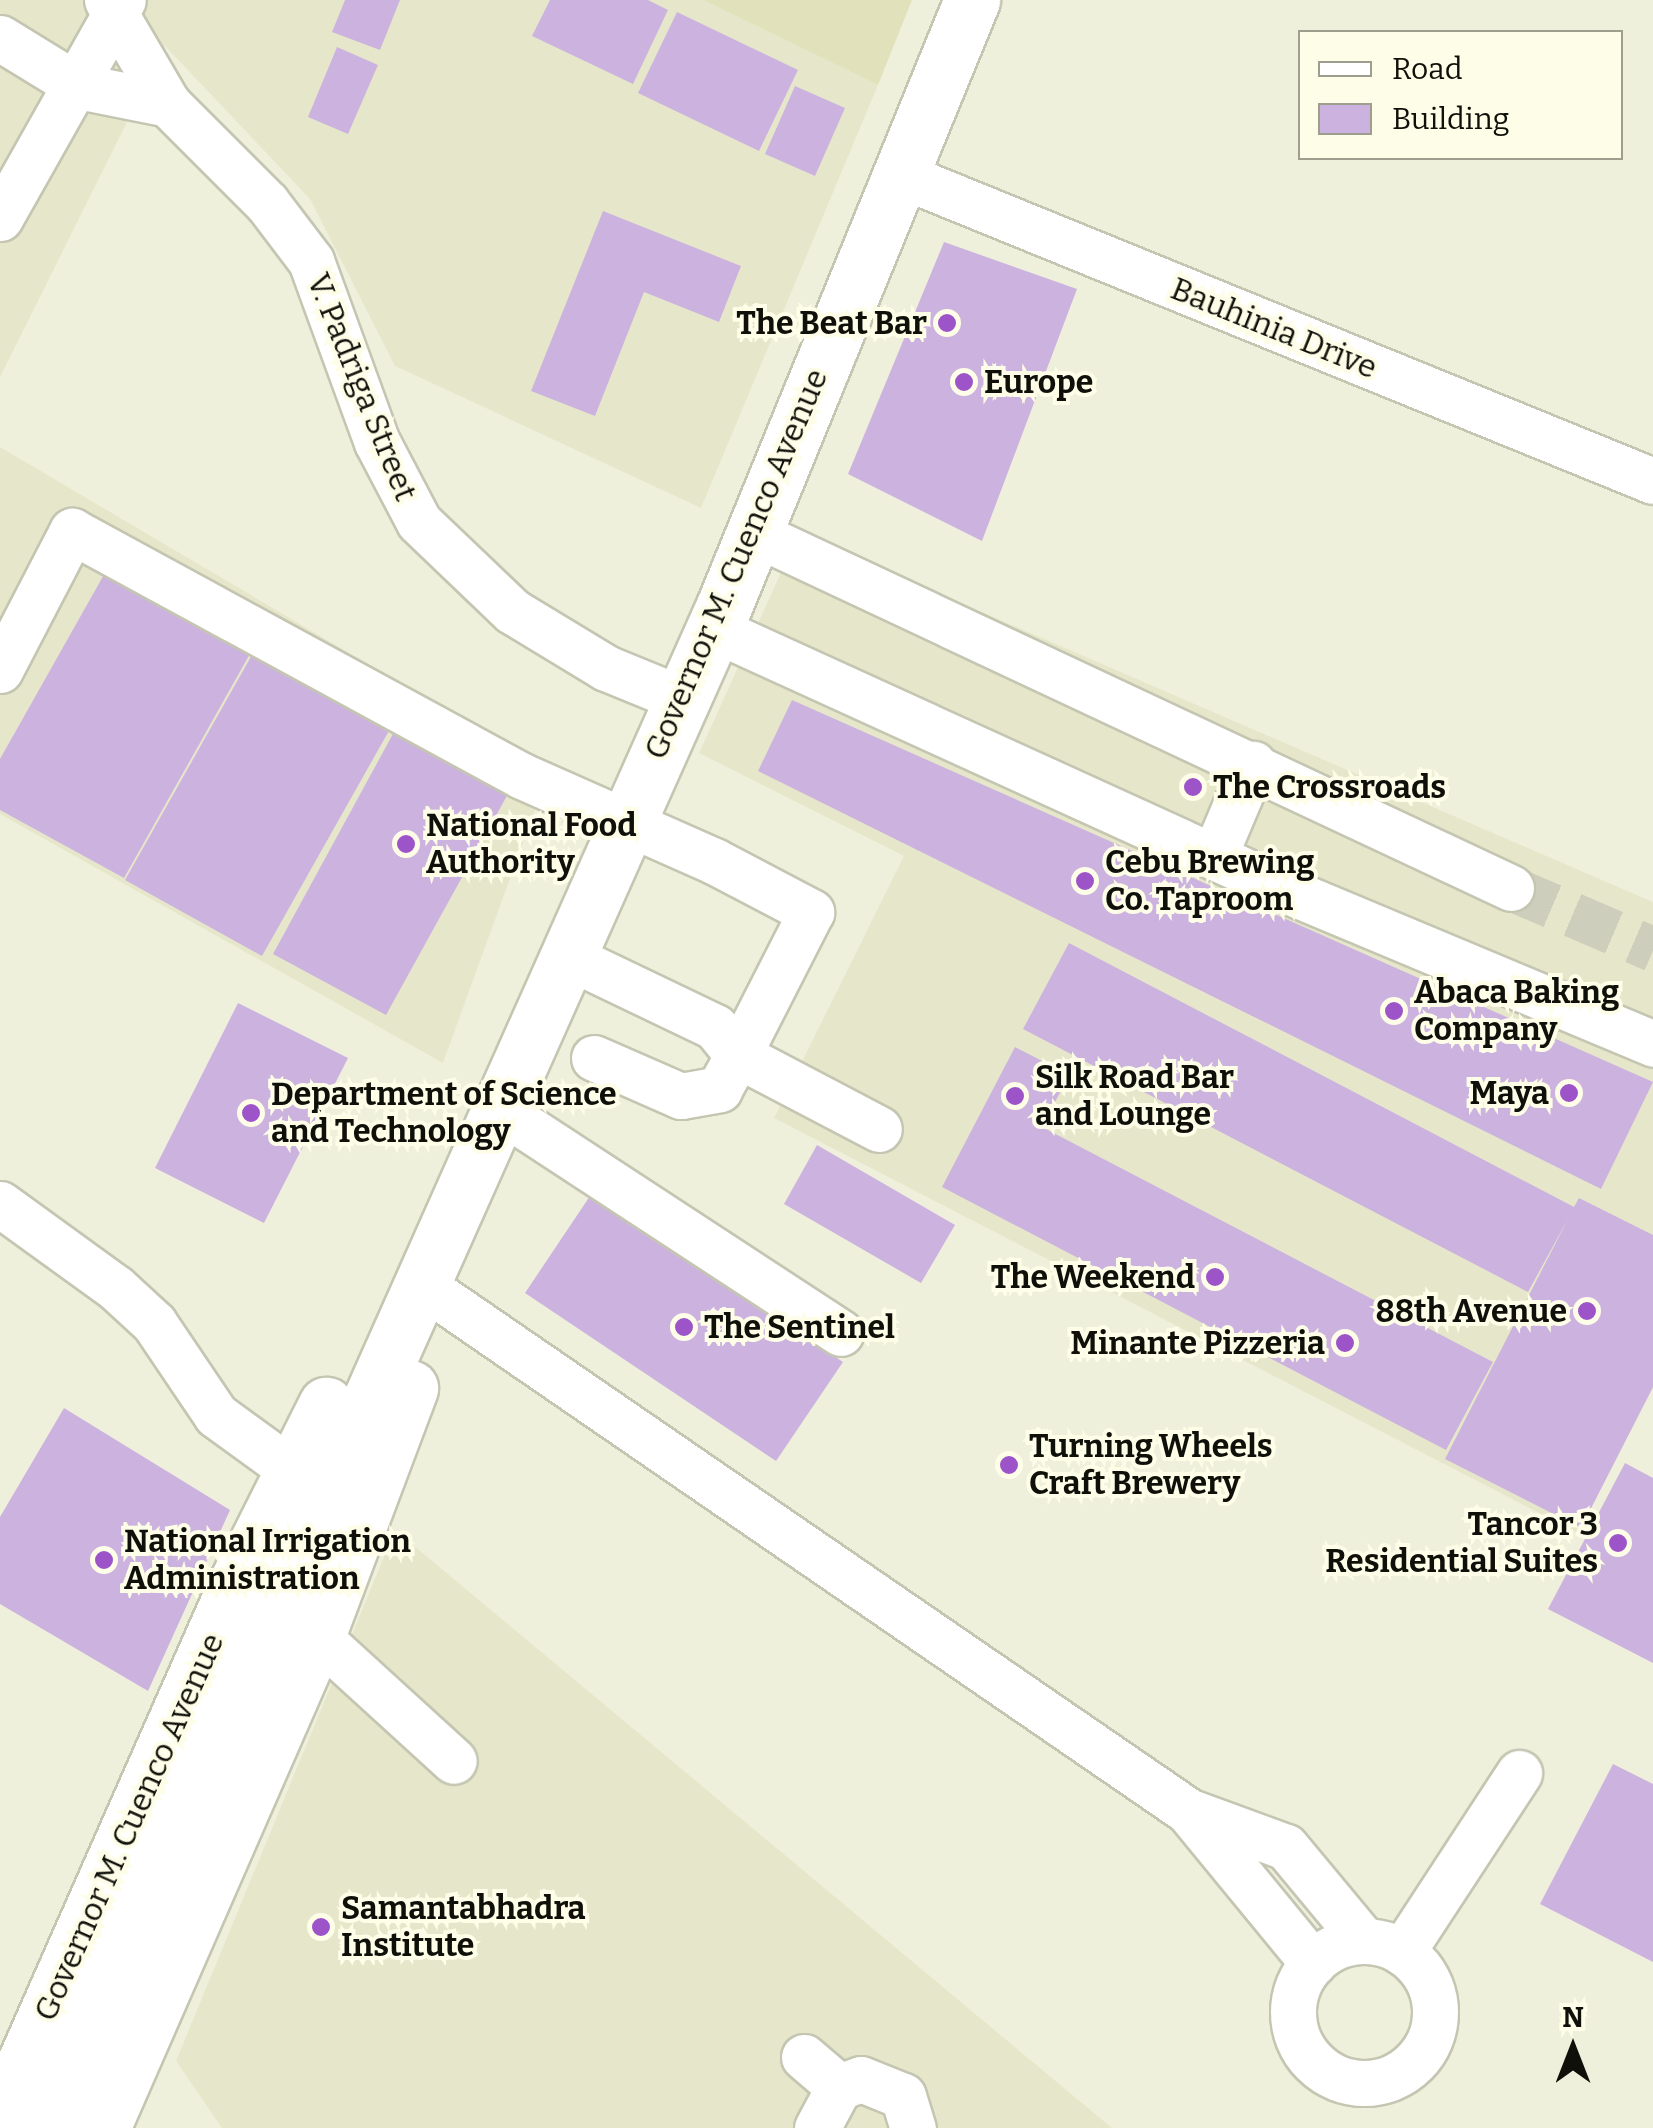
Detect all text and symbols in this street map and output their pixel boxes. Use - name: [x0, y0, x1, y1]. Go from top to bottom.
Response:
- legend: [1298, 30, 1623, 160]
- text: Road: [1392, 51, 1463, 87]
- text: Building: [1392, 101, 1510, 137]
- street label: V. Padriga Street: [299, 268, 425, 506]
- street label: Bauhinia Drive: [1165, 269, 1383, 387]
- place label: The Beat Bar: [736, 304, 927, 342]
- marker: The Beat Bar: [936, 312, 958, 334]
- street label: Governor M. Cuenco Avenue: [636, 363, 836, 765]
- place label: Europe: [984, 363, 1093, 401]
- marker: Europe: [953, 371, 975, 393]
- place label: The Crossroads: [1213, 768, 1446, 806]
- marker: The Crossroads: [1182, 776, 1204, 798]
- place label: National Food Authority: [426, 807, 637, 882]
- marker: National Food Authority: [395, 833, 417, 855]
- place label: Cebu Brewing Co. Taproom: [1105, 844, 1315, 919]
- marker: Cebu Brewing Co. Taproom: [1074, 870, 1096, 892]
- place label: Abaca Baking Company: [1414, 974, 1619, 1049]
- marker: Abaca Baking Company: [1383, 1000, 1405, 1022]
- place label: Silk Road Bar and Lounge: [1035, 1059, 1234, 1134]
- place label: Maya: [1469, 1074, 1549, 1112]
- place label: Department of Science and Technology: [271, 1076, 617, 1151]
- marker: Maya: [1558, 1082, 1580, 1104]
- marker: Silk Road Bar and Lounge: [1004, 1085, 1026, 1107]
- marker: Department of Science and Technology: [240, 1102, 262, 1124]
- place label: The Weekend: [991, 1258, 1195, 1296]
- marker: The Weekend: [1204, 1266, 1226, 1288]
- place label: 88th Avenue: [1376, 1292, 1567, 1330]
- marker: 88th Avenue: [1576, 1300, 1598, 1322]
- place label: The Sentinel: [704, 1308, 895, 1346]
- marker: The Sentinel: [673, 1316, 695, 1338]
- place label: Minante Pizzeria: [1070, 1324, 1325, 1362]
- marker: Minante Pizzeria: [1334, 1332, 1356, 1354]
- place label: Turning Wheels Craft Brewery: [1029, 1428, 1273, 1503]
- marker: Turning Wheels Craft Brewery: [998, 1454, 1020, 1476]
- place label: Tancor 3 Residential Suites: [1325, 1506, 1598, 1581]
- place label: National Irrigation Administration: [124, 1523, 411, 1598]
- marker: Tancor 3 Residential Suites: [1607, 1532, 1629, 1554]
- marker: National Irrigation Administration: [93, 1549, 115, 1571]
- street label: Governor M. Cuenco Avenue: [26, 1627, 232, 2027]
- place label: Samantabhadra Institute: [341, 1890, 585, 1965]
- marker: Samantabhadra Institute: [310, 1916, 332, 1938]
- north arrow: [1523, 1998, 1623, 2098]
- text: N: [1562, 2001, 1584, 2034]

